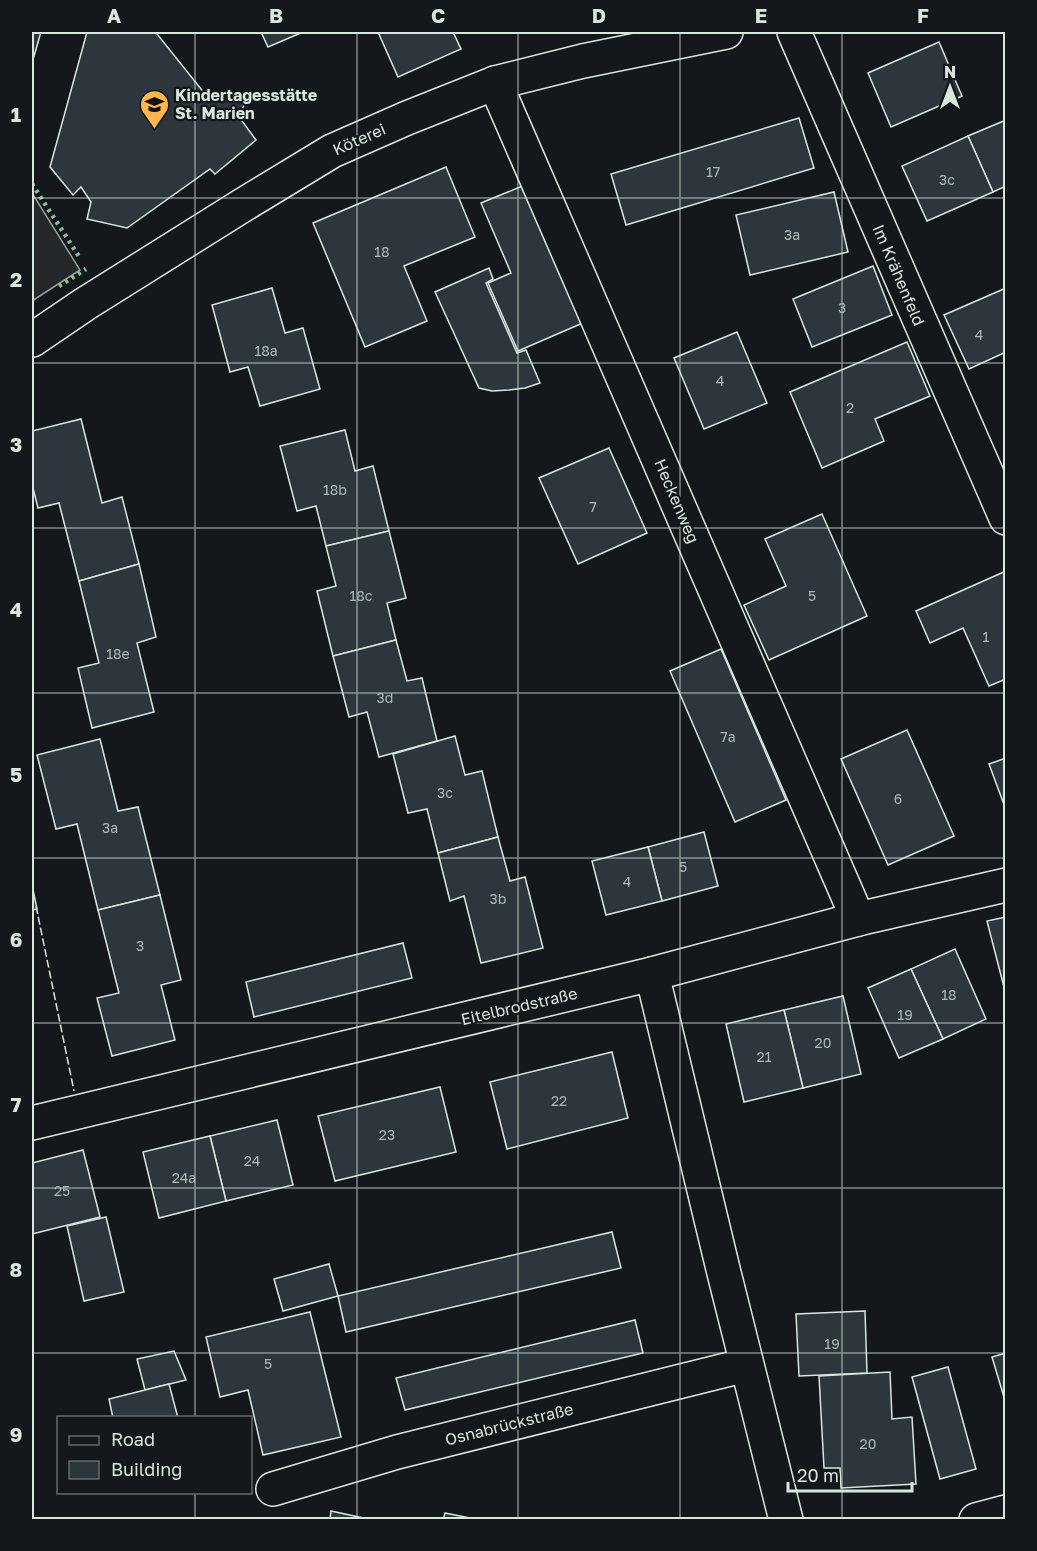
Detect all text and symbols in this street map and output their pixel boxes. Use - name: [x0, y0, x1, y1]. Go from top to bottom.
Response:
- text: A: [107, 3, 121, 27]
- text: B: [269, 3, 283, 27]
- text: C: [431, 3, 445, 27]
- text: D: [592, 3, 606, 27]
- text: E: [755, 3, 767, 27]
- text: F: [917, 3, 929, 27]
- north arrow: [920, 57, 980, 117]
- text: N: [944, 62, 956, 82]
- place label: Kindertagesstätte St. Marien: [175, 85, 317, 123]
- school or university icon: Kindertagesstätte St. Marien: [138, 88, 170, 130]
- text: 1: [11, 102, 21, 126]
- street label: Köterei: [330, 119, 388, 159]
- house number: 17: [706, 163, 720, 180]
- house number: 3c: [939, 171, 955, 188]
- street label: Im Krähenfeld: [869, 221, 929, 329]
- house number: 3a: [784, 226, 800, 243]
- house number: 18: [374, 243, 390, 260]
- text: 2: [10, 267, 22, 291]
- house number: 3: [838, 299, 846, 316]
- house number: 4: [975, 326, 983, 343]
- house number: 18a: [254, 342, 278, 359]
- house number: 4: [716, 372, 724, 389]
- house number: 2: [846, 399, 854, 416]
- text: 3: [10, 432, 22, 456]
- street label: Heckenweg: [650, 456, 704, 546]
- house number: 18b: [323, 481, 347, 498]
- house number: 7: [589, 498, 597, 515]
- house number: 18c: [350, 587, 373, 604]
- house number: 5: [808, 587, 816, 604]
- text: 4: [10, 597, 22, 621]
- house number: 1: [983, 628, 990, 645]
- house number: 18e: [106, 645, 130, 662]
- house number: 3d: [377, 689, 393, 706]
- house number: 7a: [720, 728, 736, 745]
- text: 5: [10, 762, 22, 786]
- house number: 3c: [437, 784, 453, 801]
- house number: 6: [894, 790, 902, 807]
- house number: 3a: [102, 819, 118, 836]
- house number: 5: [679, 858, 687, 875]
- house number: 4: [623, 873, 631, 890]
- house number: 3b: [490, 890, 506, 907]
- text: 6: [10, 927, 22, 951]
- house number: 3: [136, 937, 144, 954]
- street label: Eitelbrodstraße: [459, 983, 579, 1029]
- house number: 18: [941, 986, 957, 1003]
- house number: 19: [897, 1006, 913, 1023]
- house number: 20: [815, 1034, 831, 1051]
- house number: 21: [757, 1048, 772, 1065]
- text: 7: [11, 1092, 22, 1116]
- house number: 22: [551, 1092, 567, 1109]
- house number: 23: [379, 1126, 395, 1143]
- house number: 24: [244, 1152, 260, 1169]
- house number: 24a: [172, 1169, 196, 1186]
- house number: 25: [54, 1182, 70, 1199]
- text: 8: [10, 1257, 22, 1281]
- house number: 19: [824, 1335, 840, 1352]
- house number: 5: [264, 1355, 272, 1372]
- street label: Osnabrückstraße: [443, 1398, 575, 1450]
- legend: [57, 1416, 252, 1494]
- text: 9: [10, 1422, 22, 1446]
- text: Road: [111, 1428, 155, 1450]
- house number: 20: [860, 1435, 876, 1452]
- scale bar: [788, 1455, 912, 1493]
- text: Building: [111, 1458, 182, 1480]
- text: 20 m: [797, 1464, 839, 1486]

